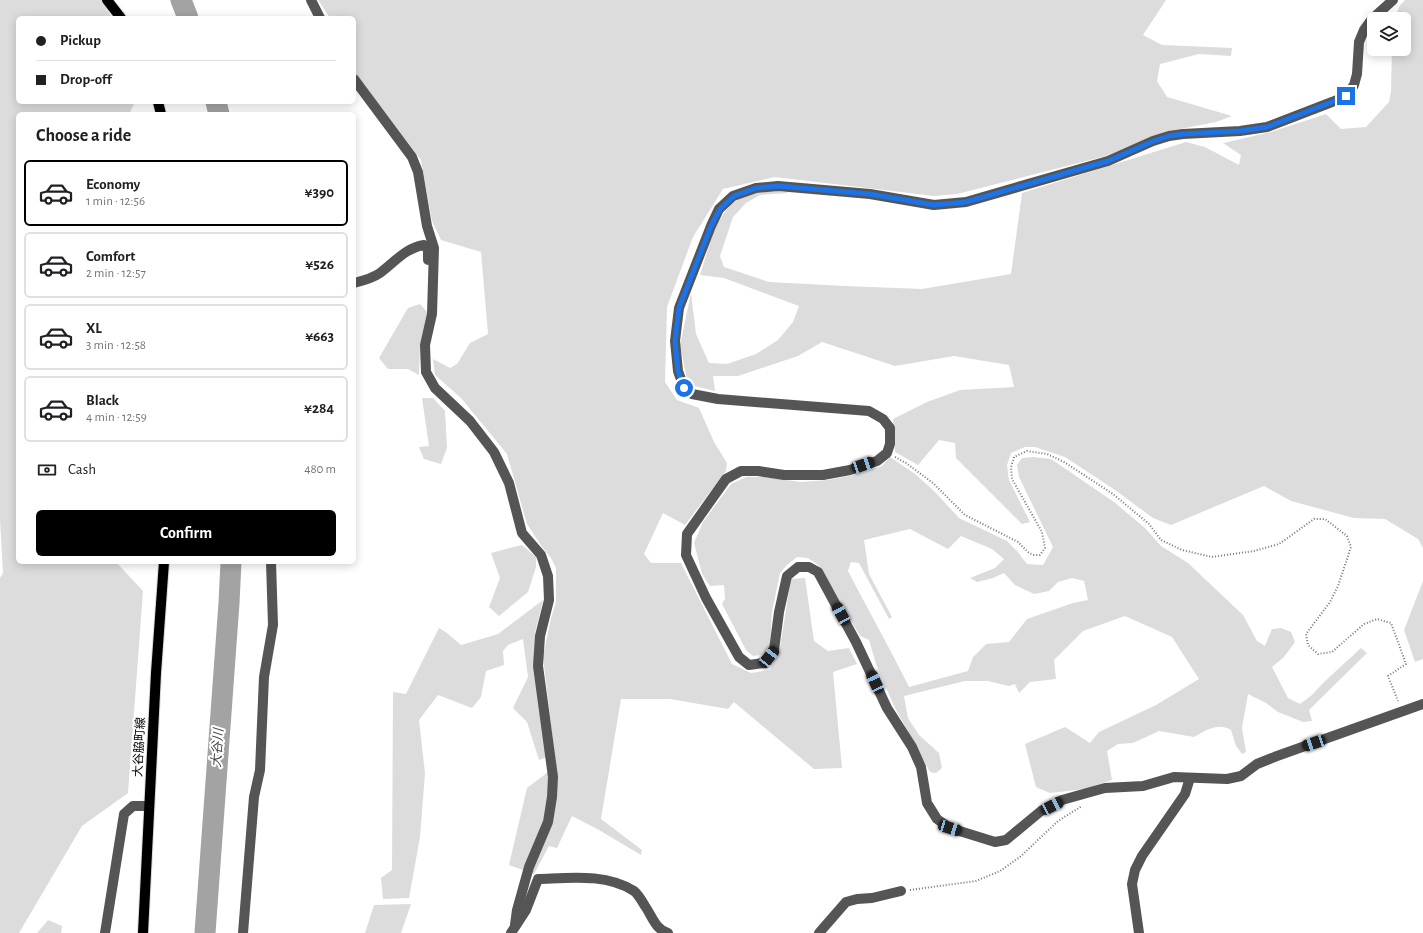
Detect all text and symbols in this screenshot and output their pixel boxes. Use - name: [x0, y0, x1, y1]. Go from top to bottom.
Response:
- map controls: [1367, 12, 1411, 56]
- button: layers: [1367, 12, 1411, 56]
- text: Pickup: [60, 33, 101, 48]
- text: Drop-off: [60, 72, 112, 87]
- route end: [1337, 87, 1355, 105]
- text: Choose a ride: [36, 127, 131, 145]
- icon: car: [38, 175, 74, 211]
- text: Economy: [86, 177, 140, 192]
- text: ¥390: [305, 185, 334, 200]
- text: 1 min · 12:56: [86, 195, 145, 208]
- icon: car: [38, 247, 74, 283]
- text: Comfort: [86, 249, 135, 264]
- text: ¥526: [305, 257, 334, 272]
- text: 2 min · 12:57: [86, 267, 146, 280]
- icon: car: [38, 319, 74, 355]
- text: XL: [86, 321, 102, 336]
- text: ¥663: [305, 329, 334, 344]
- text: 3 min · 12:58: [86, 339, 146, 352]
- route start: [675, 379, 693, 397]
- icon: car: [38, 391, 74, 427]
- text: Black: [86, 393, 119, 408]
- text: ¥284: [304, 401, 334, 416]
- text: 4 min · 12:59: [86, 411, 147, 424]
- car: [850, 455, 876, 475]
- icon: cash: [36, 459, 58, 481]
- text: Cash: [68, 462, 96, 477]
- text: 480 m: [304, 463, 336, 476]
- button: Confirm: [36, 510, 336, 556]
- car: [830, 601, 852, 627]
- car: [757, 644, 781, 670]
- car: [864, 669, 886, 695]
- street label: 大谷脇町線: [130, 717, 147, 777]
- water label: 大谷川: [209, 726, 226, 768]
- car: [1301, 733, 1327, 753]
- car: [1039, 795, 1065, 817]
- car: [937, 819, 963, 837]

